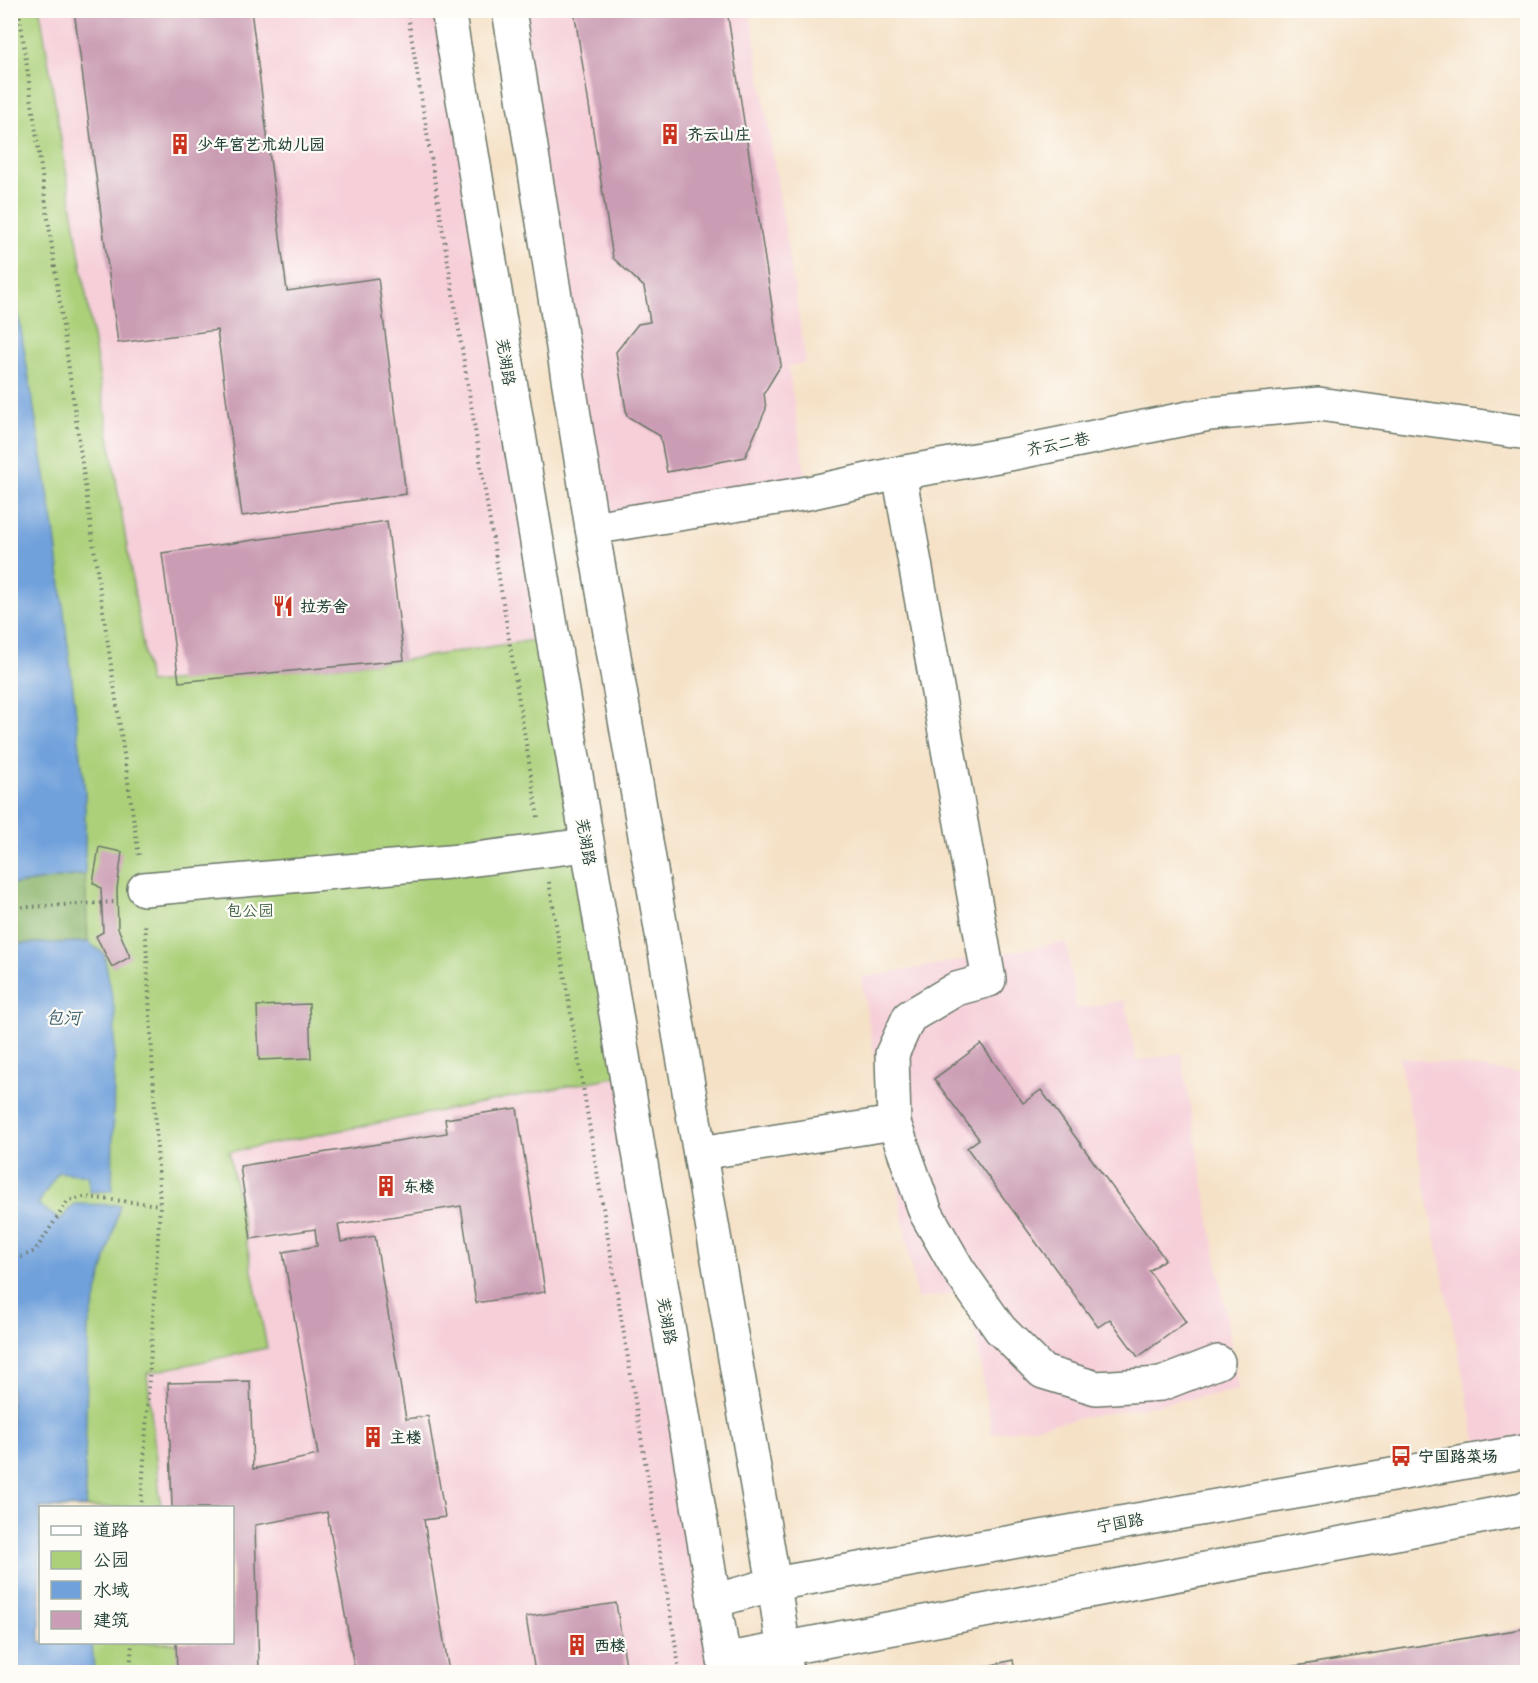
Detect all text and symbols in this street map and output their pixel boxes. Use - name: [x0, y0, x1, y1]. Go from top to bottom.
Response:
- place label: 齐云山庄: [687, 120, 751, 149]
- building icon: 齐云山庄: [658, 122, 682, 146]
- place label: 少年宫艺术幼儿园: [197, 130, 325, 159]
- building icon: 少年宫艺术幼儿园: [168, 132, 192, 156]
- street label: 芜湖路: [488, 336, 524, 388]
- street label: 齐云二巷: [1024, 424, 1092, 464]
- place label: 拉芳舍: [300, 592, 348, 621]
- restaurant icon: 拉芳舍: [271, 594, 295, 618]
- street label: 芜湖路: [568, 816, 604, 868]
- park label: 包公园: [226, 896, 274, 925]
- water label: 包河: [45, 1002, 84, 1034]
- place label: 东楼: [403, 1172, 435, 1201]
- building icon: 东楼: [374, 1174, 398, 1198]
- street label: 芜湖路: [649, 1295, 685, 1347]
- place label: 主楼: [390, 1423, 422, 1452]
- building icon: 主楼: [361, 1425, 385, 1449]
- place label: 宁国路菜场: [1418, 1442, 1498, 1471]
- bus stop icon: 宁国路菜场: [1389, 1444, 1413, 1468]
- street label: 宁国路: [1094, 1505, 1146, 1541]
- legend: [39, 1506, 234, 1644]
- text: 道路: [93, 1514, 129, 1546]
- text: 公园: [93, 1544, 129, 1576]
- text: 水域: [93, 1574, 129, 1606]
- text: 建筑: [93, 1604, 129, 1636]
- place label: 西楼: [594, 1631, 626, 1660]
- building icon: 西楼: [565, 1633, 589, 1657]

